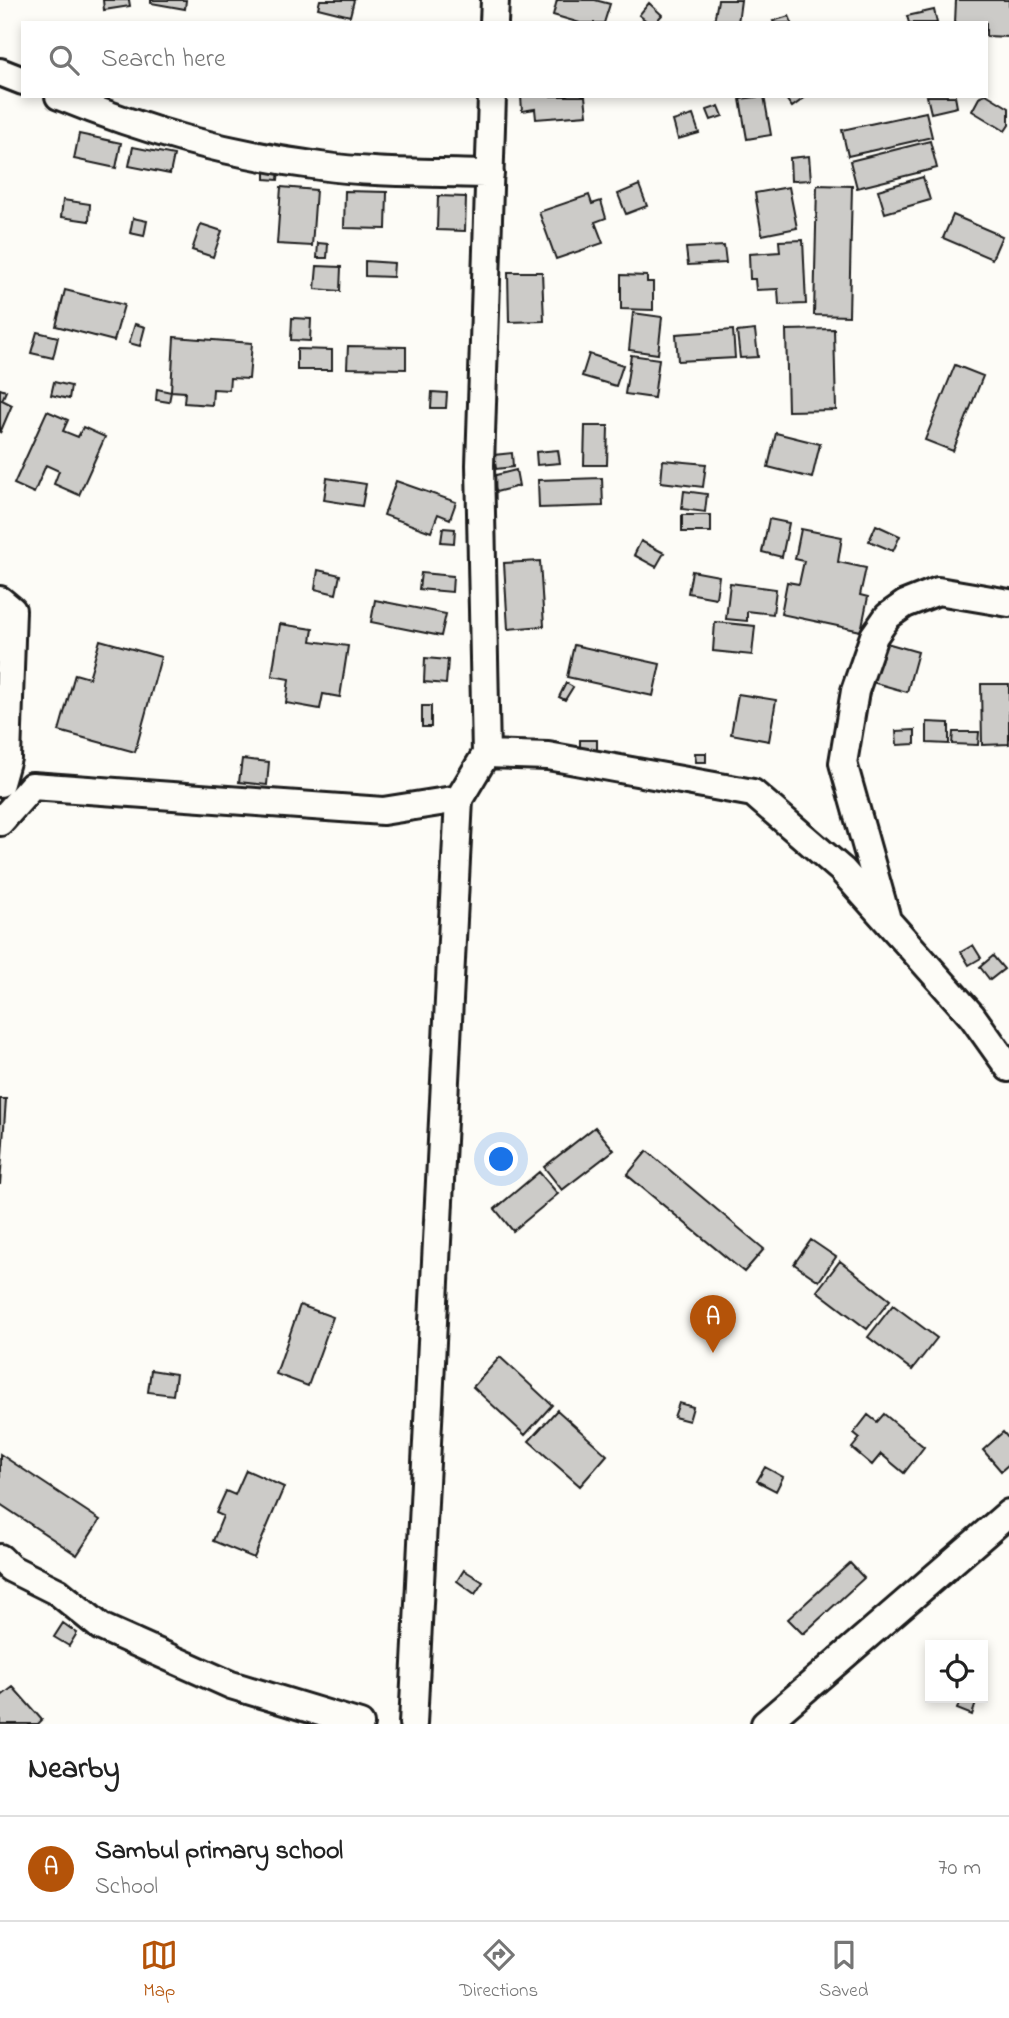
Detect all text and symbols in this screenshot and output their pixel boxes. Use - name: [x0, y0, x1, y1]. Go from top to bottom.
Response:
- search box: [21, 21, 988, 98]
- icon: search: [45, 41, 83, 79]
- text: Search here: [101, 41, 226, 79]
- your location: [484, 1142, 518, 1176]
- pin: A: [690, 1295, 736, 1353]
- map controls: [925, 1640, 988, 1703]
- button: locate: [925, 1640, 988, 1703]
- text: Nearby: [28, 1748, 120, 1792]
- text: Sambul primary school: [95, 1833, 343, 1871]
- text: A: [44, 1852, 58, 1885]
- text: 70 m: [938, 1852, 981, 1885]
- text: School: [95, 1871, 158, 1904]
- tab: Map: [140, 1936, 178, 2005]
- tab: Directions: [459, 1936, 538, 2005]
- tab: Saved: [819, 1936, 869, 2005]

